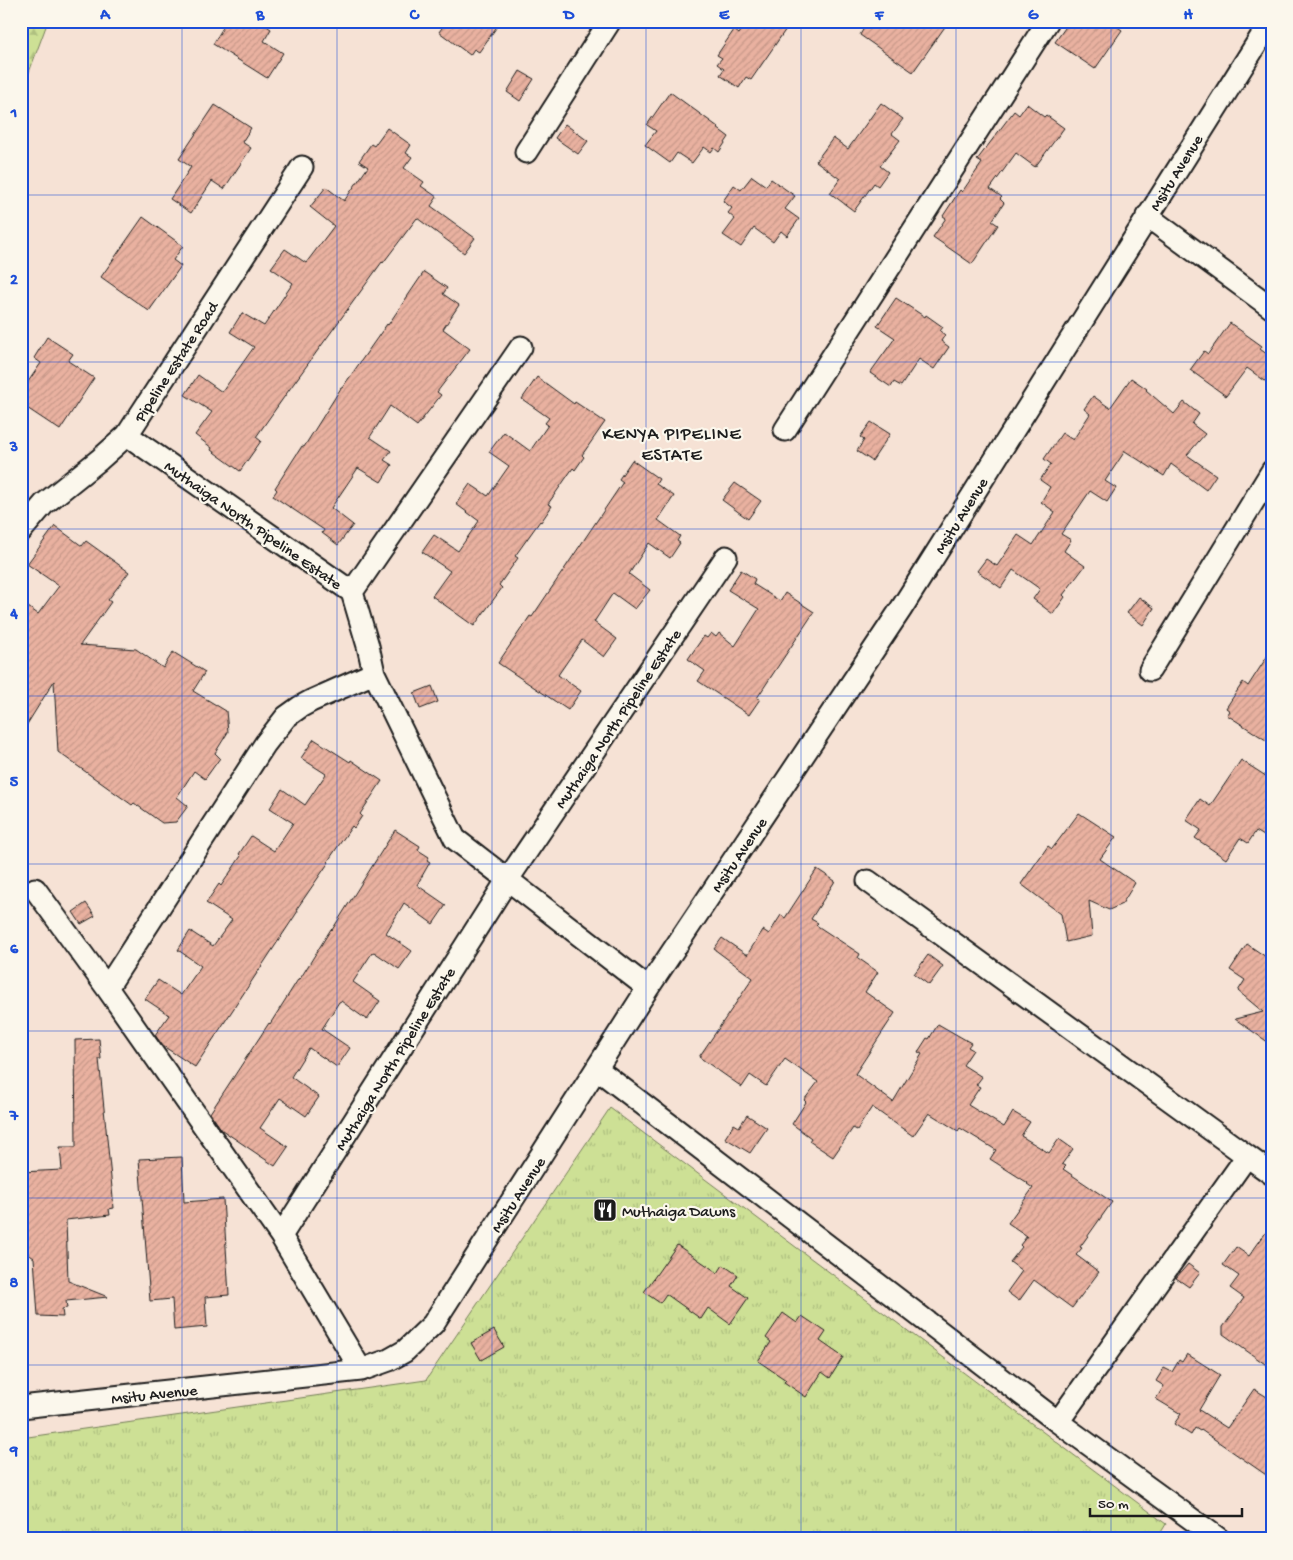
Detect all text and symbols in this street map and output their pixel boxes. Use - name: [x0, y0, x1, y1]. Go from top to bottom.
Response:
- text: A: [99, 7, 111, 26]
- text: B: [255, 7, 265, 26]
- text: C: [409, 7, 420, 26]
- text: D: [562, 7, 575, 26]
- text: E: [719, 7, 730, 26]
- text: F: [874, 7, 885, 26]
- text: G: [1028, 7, 1039, 26]
- text: H: [1183, 7, 1193, 26]
- text: 1: [10, 105, 17, 124]
- street label: Msitu Avenue: [1147, 132, 1209, 216]
- text: 2: [10, 272, 18, 291]
- street label: Pipeline Estate Road: [131, 298, 225, 428]
- district label: KENYA PIPELINE ESTATE: [602, 425, 742, 467]
- text: 3: [9, 439, 18, 458]
- street label: Muthaiga North Pipeline Estate: [160, 458, 345, 596]
- street label: Msitu Avenue: [932, 475, 994, 559]
- text: 4: [9, 606, 18, 625]
- street label: Muthaiga North Pipeline Estate: [553, 626, 688, 813]
- text: 5: [10, 774, 19, 793]
- street label: Msitu Avenue: [709, 814, 773, 897]
- text: 6: [10, 941, 19, 960]
- street label: Muthaiga North Pipeline Estate: [333, 964, 462, 1155]
- text: 7: [9, 1108, 19, 1127]
- street label: Msitu Avenue: [488, 1154, 552, 1237]
- restaurant icon: Muthaiga Dawns: [592, 1197, 618, 1223]
- place label: Muthaiga Dawns: [622, 1204, 736, 1223]
- text: 8: [10, 1275, 19, 1294]
- street label: Msitu Avenue: [110, 1382, 199, 1410]
- text: 9: [9, 1443, 18, 1462]
- scale bar: [1090, 1485, 1243, 1517]
- text: 50 m: [1098, 1496, 1129, 1514]

